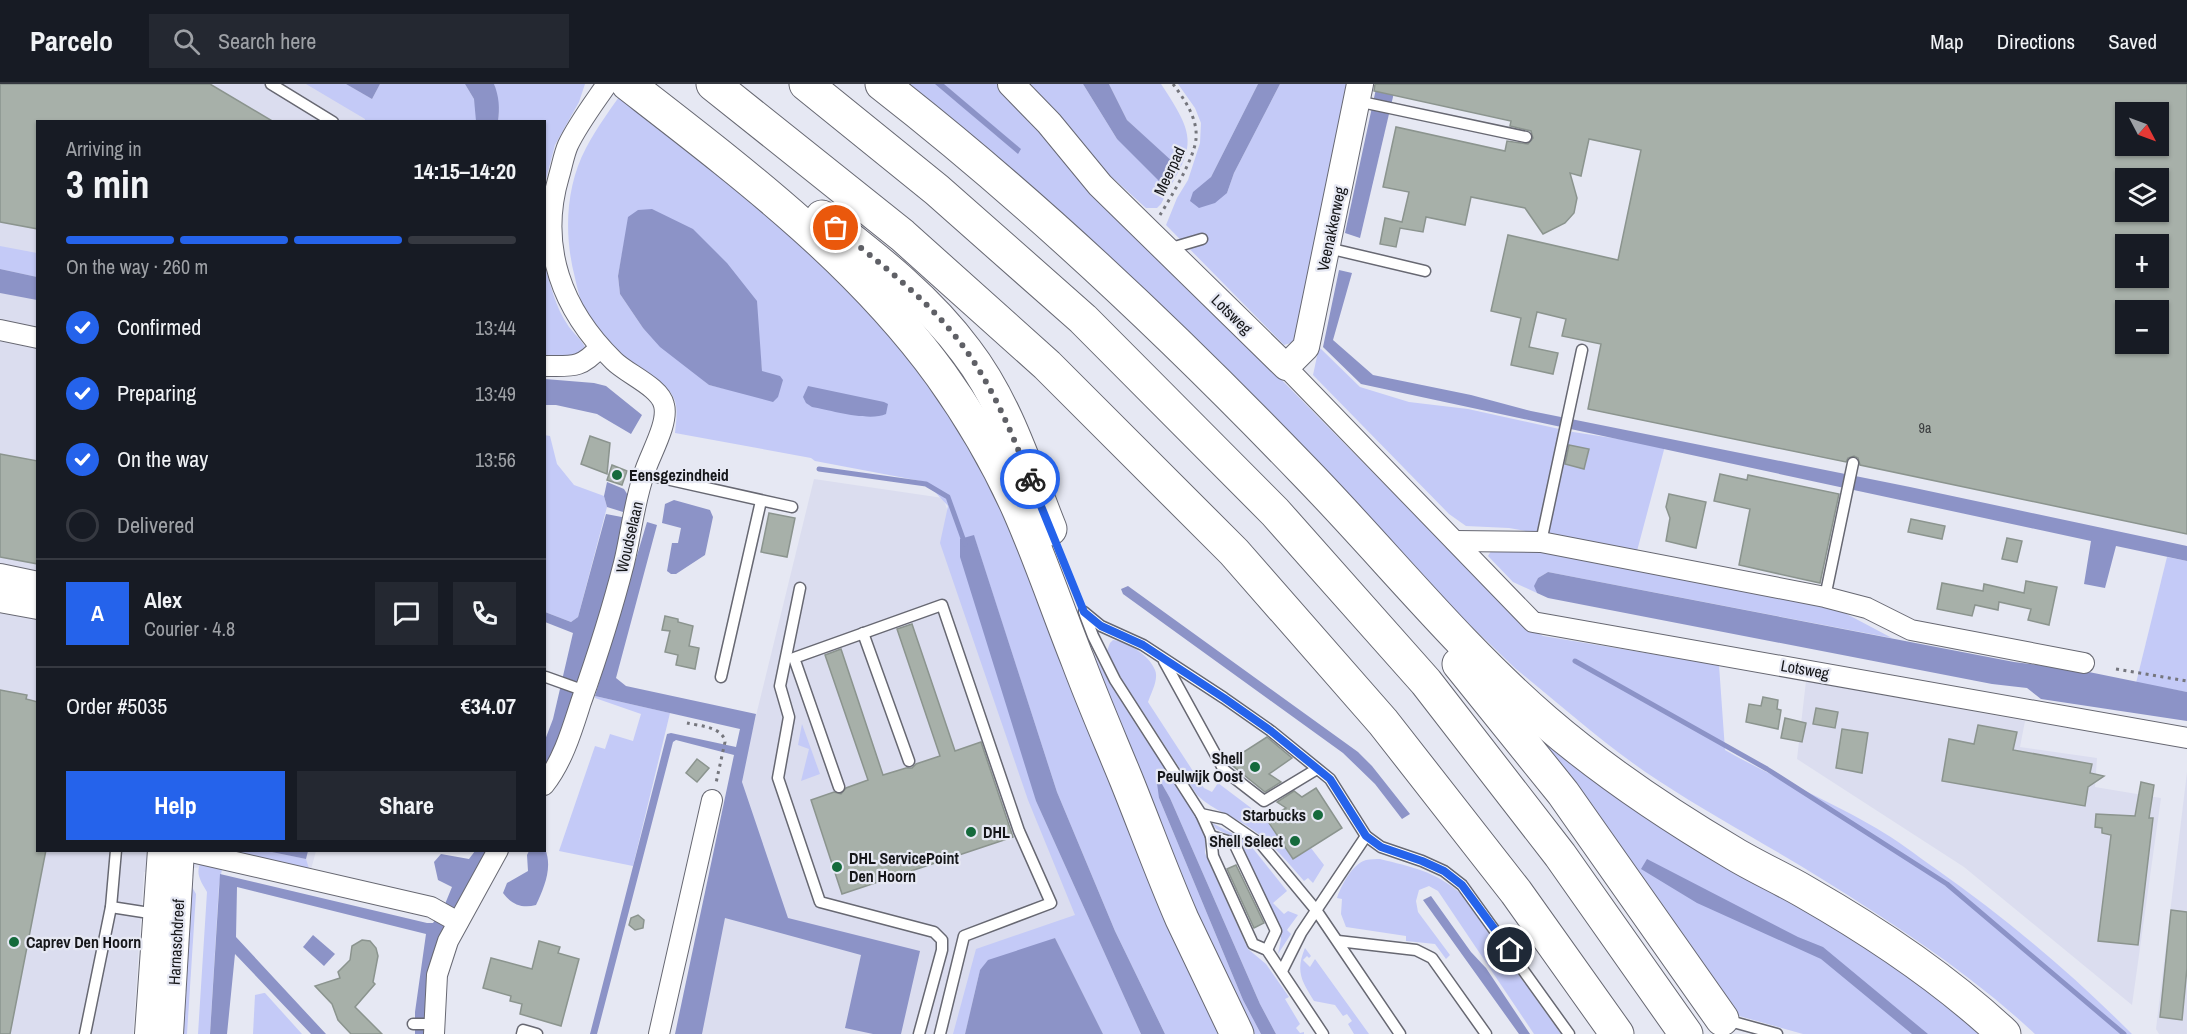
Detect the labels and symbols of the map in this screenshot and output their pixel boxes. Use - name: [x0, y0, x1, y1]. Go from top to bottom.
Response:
- north arrow: [2115, 102, 2169, 156]
- street label: Meerpad: [1148, 143, 1190, 199]
- street label: Veenakkerweg: [1311, 184, 1351, 273]
- pin: [810, 202, 861, 253]
- street label: Lotsweg: [1207, 289, 1258, 339]
- house number: 9a: [1919, 419, 1932, 437]
- courier: [1000, 449, 1060, 509]
- place label: Eensgezindheid: [629, 464, 729, 486]
- marker: Eensgezindheid: [610, 468, 624, 482]
- street label: Woudselaan: [610, 499, 648, 575]
- street label: Lotsweg: [1779, 654, 1832, 684]
- place label: Shell Peulwijk Oost: [1157, 747, 1244, 787]
- marker: Shell Peulwijk Oost: [1248, 760, 1262, 774]
- place label: Starbucks: [1243, 804, 1306, 826]
- marker: Starbucks: [1311, 808, 1325, 822]
- place label: DHL: [983, 821, 1010, 843]
- marker: DHL: [964, 825, 978, 839]
- place label: Shell Select: [1209, 830, 1284, 852]
- marker: Shell Select: [1288, 834, 1302, 848]
- place label: DHL ServicePoint Den Hoorn: [849, 847, 960, 887]
- marker: DHL ServicePoint Den Hoorn: [830, 860, 844, 874]
- street label: Harnaschdreef: [163, 898, 189, 986]
- pin: [1484, 924, 1535, 975]
- place label: Caprev Den Hoorn: [26, 931, 141, 953]
- marker: Caprev Den Hoorn: [7, 935, 21, 949]

